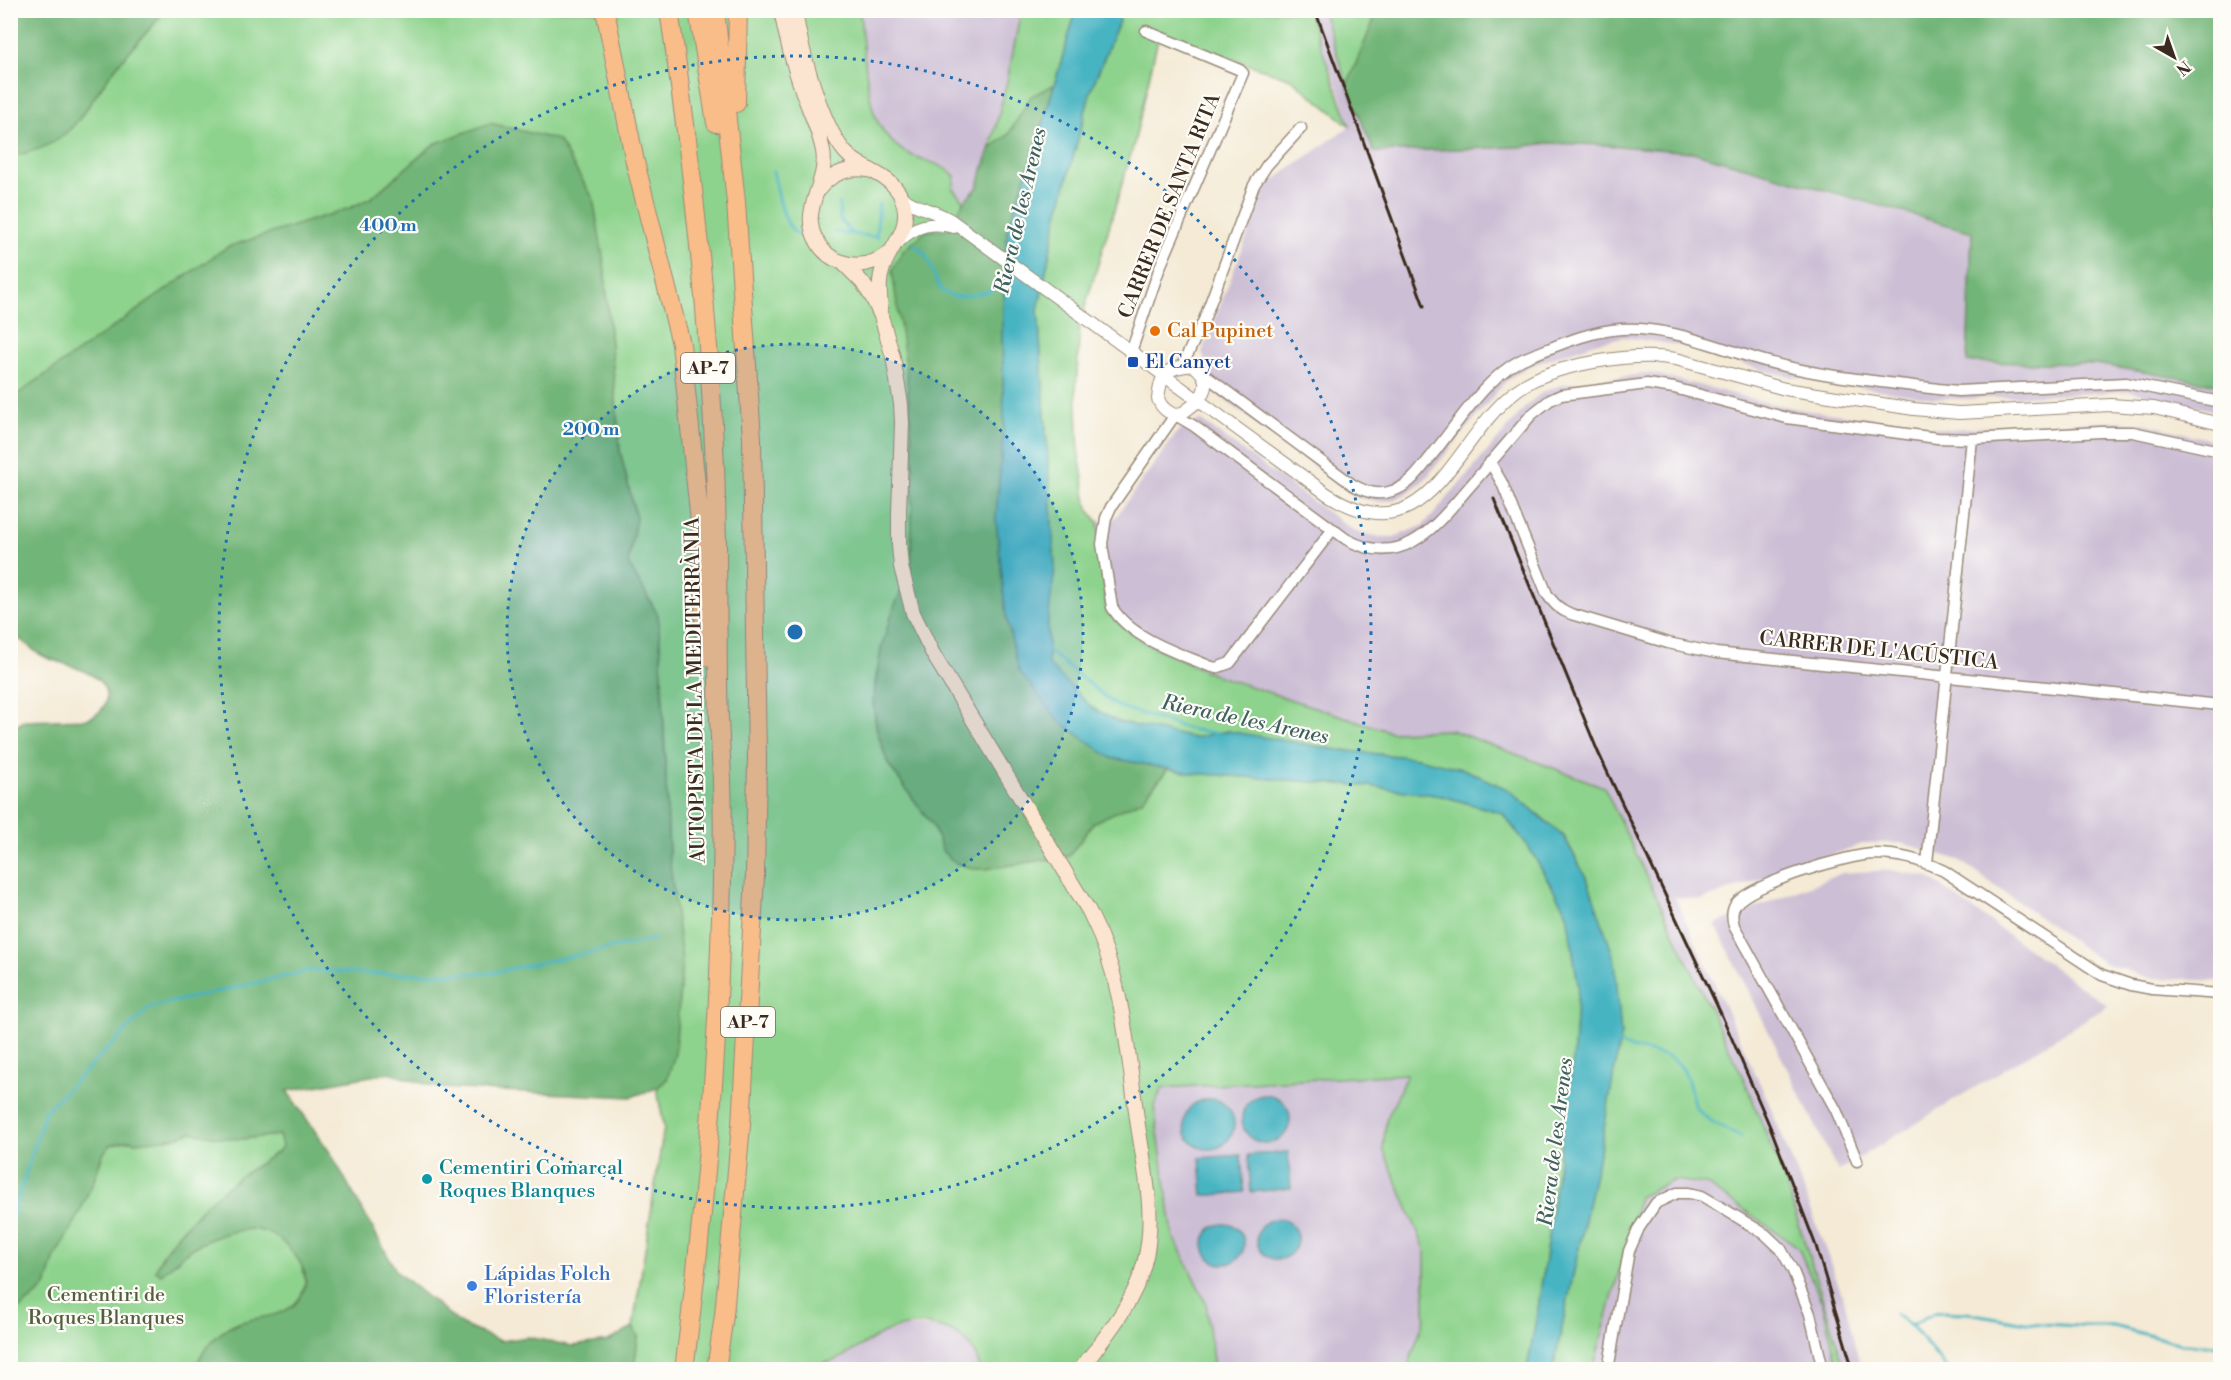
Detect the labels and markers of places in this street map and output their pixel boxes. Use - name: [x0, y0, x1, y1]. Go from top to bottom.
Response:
- place label: Cal Pupinet: [1167, 319, 1273, 344]
- marker: Cal Pupinet: [1148, 324, 1162, 338]
- place label: El Canyet: [1145, 350, 1231, 375]
- marker: El Canyet: [1126, 355, 1140, 369]
- centre of rings: [785, 622, 805, 642]
- place label: Cementiri Comarcal Roques Blanques: [439, 1156, 623, 1204]
- marker: Cementiri Comarcal Roques Blanques: [420, 1172, 434, 1186]
- place label: Lápidas Folch Floristería: [484, 1262, 611, 1310]
- marker: Lápidas Folch Floristería: [465, 1279, 479, 1293]

